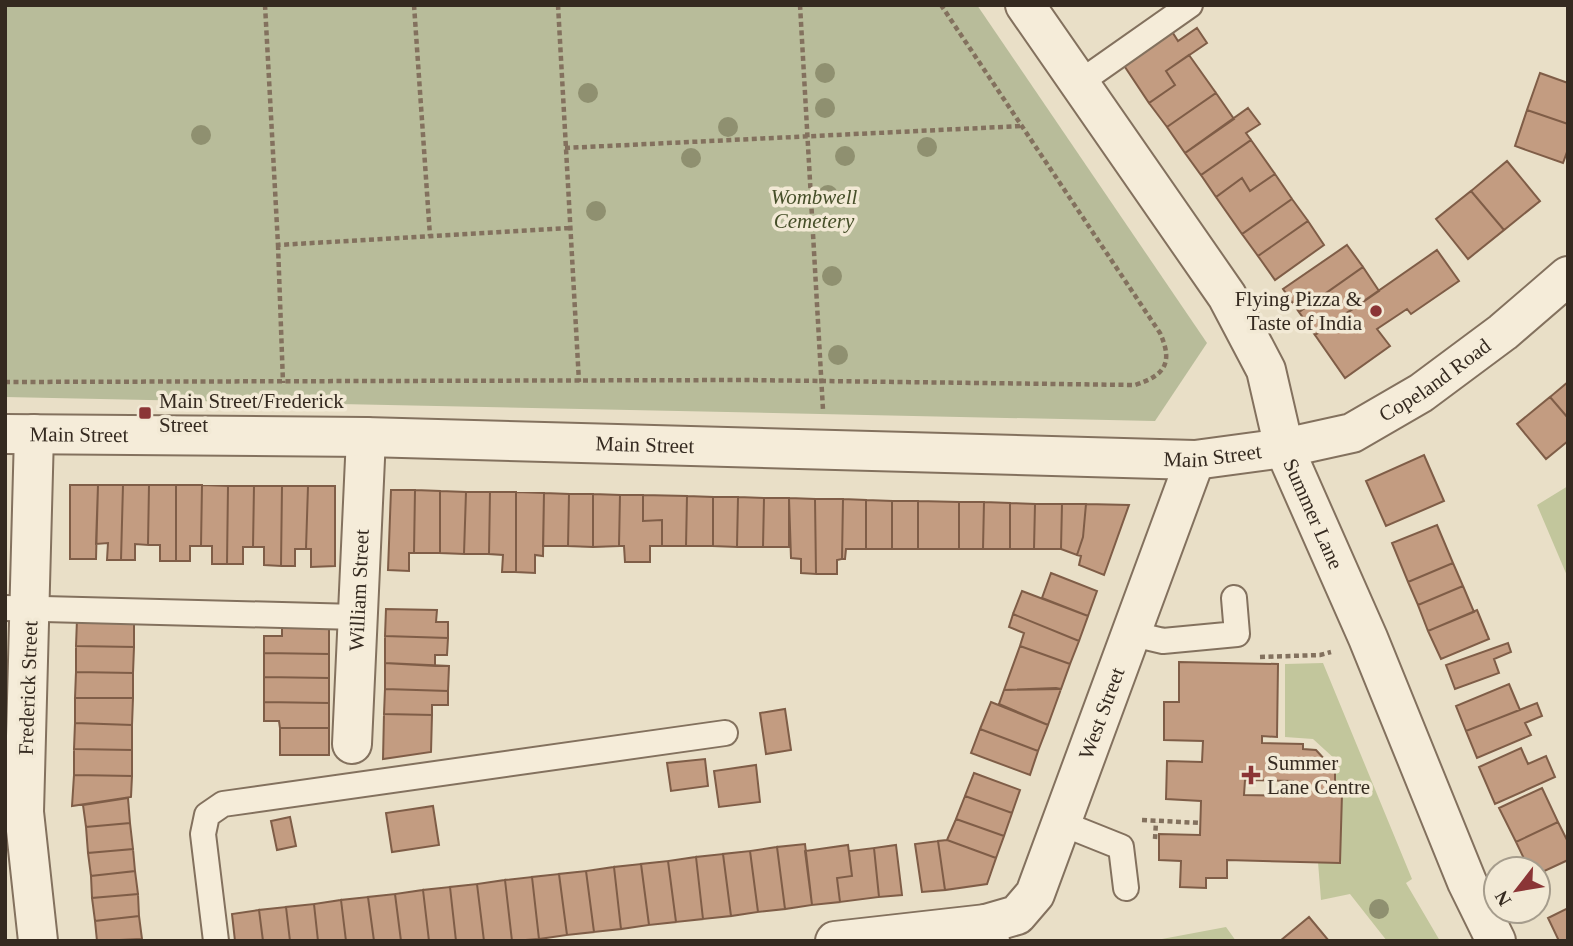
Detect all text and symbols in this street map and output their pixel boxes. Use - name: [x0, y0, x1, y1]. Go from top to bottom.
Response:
- park label: Wombwell Cemetery: [771, 185, 858, 233]
- place label: Flying Pizza & Taste of India: [1235, 287, 1363, 335]
- marker: Flying Pizza & Taste of India: [1368, 303, 1384, 319]
- street label: Copeland Road: [1375, 333, 1496, 427]
- place label: Main Street/Frederick Street: [159, 389, 344, 437]
- marker: Main Street/Frederick Street: [137, 405, 153, 421]
- street label: Main Street: [30, 422, 129, 447]
- street label: Main Street: [595, 431, 695, 458]
- street label: Main Street: [1163, 439, 1263, 472]
- street label: Summer Lane: [1278, 455, 1348, 573]
- street label: William Street: [344, 528, 374, 652]
- street label: Frederick Street: [14, 620, 42, 756]
- street label: West Street: [1074, 664, 1129, 762]
- place label: Summer Lane Centre: [1267, 751, 1370, 799]
- marker: Summer Lane Centre: [1241, 765, 1261, 785]
- north arrow: [1482, 855, 1552, 925]
- text: N: [1490, 887, 1515, 910]

